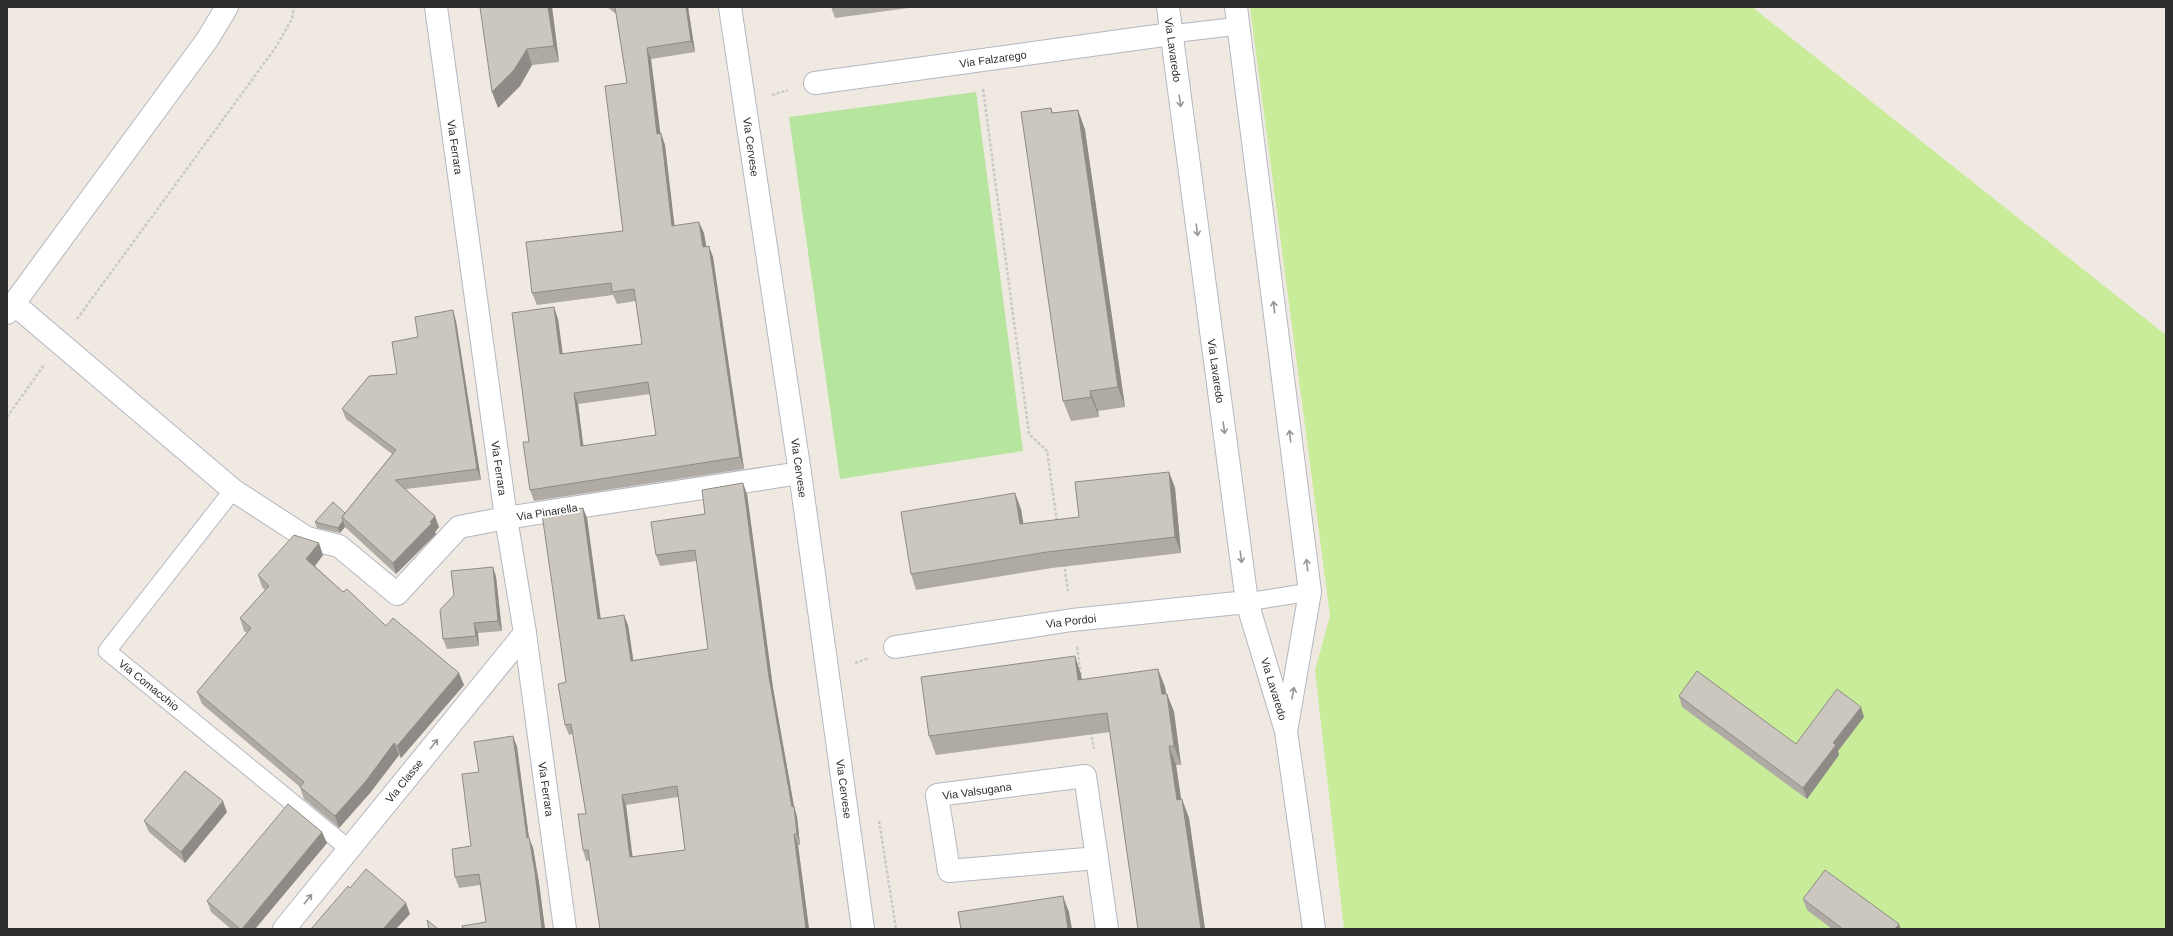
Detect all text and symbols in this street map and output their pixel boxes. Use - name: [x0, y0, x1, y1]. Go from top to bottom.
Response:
- street label: Via Lavaredo: [1163, 17, 1183, 83]
- street label: Via Falzarego: [959, 48, 1027, 70]
- one-way arrow: [1176, 94, 1184, 107]
- street label: Via Cervese: [741, 117, 761, 177]
- street label: Via Ferrara: [445, 119, 465, 176]
- one-way arrow: [1193, 223, 1201, 236]
- one-way arrow: [1270, 301, 1278, 314]
- street label: Via Lavaredo: [1206, 338, 1226, 404]
- one-way arrow: [1220, 421, 1228, 434]
- one-way arrow: [1287, 430, 1294, 443]
- street label: Via Cervese: [789, 438, 809, 498]
- street label: Via Ferrara: [489, 440, 509, 497]
- street label: Via Pinarella: [516, 501, 579, 523]
- one-way arrow: [1237, 550, 1245, 563]
- one-way arrow: [1303, 559, 1311, 572]
- street label: Via Pordoi: [1045, 612, 1097, 630]
- street label: Via Lavaredo: [1259, 656, 1289, 722]
- street label: Via Comacchio: [117, 657, 181, 713]
- one-way arrow: [1289, 687, 1297, 700]
- one-way arrow: [430, 738, 439, 749]
- street label: Via Classe: [383, 757, 425, 805]
- street label: Via Cervese: [834, 759, 854, 819]
- street label: Via Ferrara: [536, 761, 556, 818]
- street label: Via Valsugana: [942, 780, 1013, 802]
- one-way arrow: [304, 893, 312, 904]

